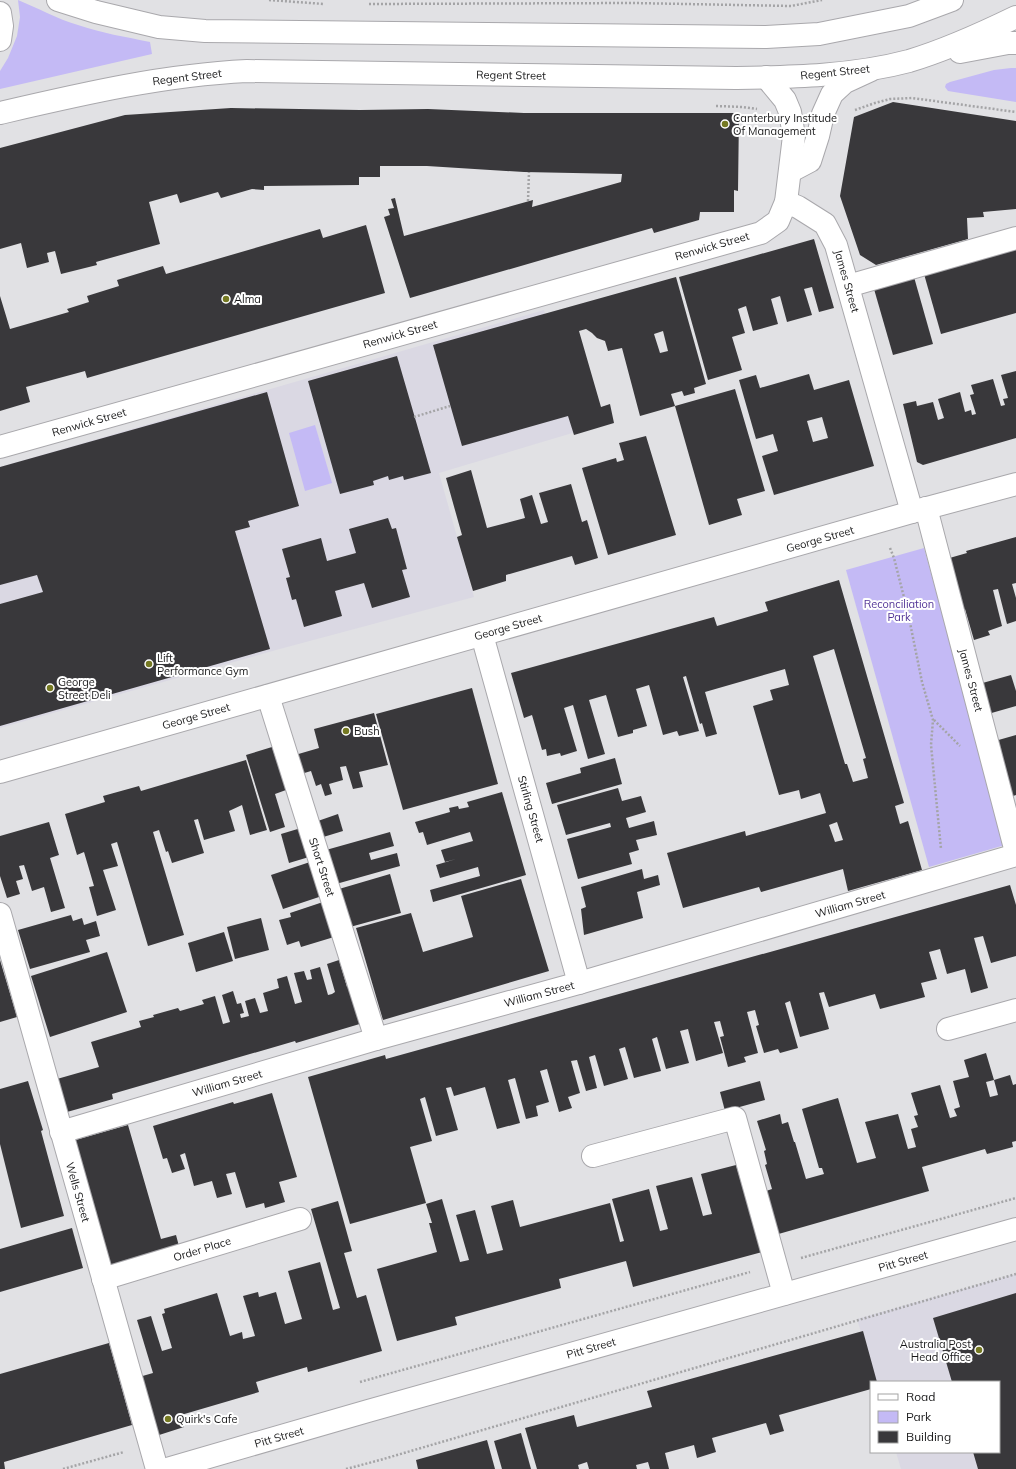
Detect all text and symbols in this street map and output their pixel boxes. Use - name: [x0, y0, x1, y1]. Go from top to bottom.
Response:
- street label: Regent Street: [800, 61, 871, 83]
- street label: Regent Street: [152, 66, 223, 88]
- street label: Regent Street: [476, 67, 546, 83]
- place label: Canterbury Institude Of Management: [733, 111, 837, 138]
- marker: Canterbury Institude Of Management: [720, 119, 730, 129]
- street label: Renwick Street: [673, 229, 751, 263]
- street label: James Street: [831, 248, 863, 314]
- place label: Alma: [234, 292, 261, 306]
- marker: Alma: [221, 294, 231, 304]
- street label: Renwick Street: [361, 317, 439, 351]
- street label: Renwick Street: [50, 405, 128, 439]
- street label: George Street: [784, 523, 856, 555]
- park label: Reconciliation Park: [864, 597, 934, 624]
- street label: George Street: [472, 611, 544, 643]
- street label: James Street: [956, 647, 986, 713]
- place label: Lift Performance Gym: [157, 651, 248, 678]
- marker: Lift Performance Gym: [144, 659, 154, 669]
- place label: George Street Deli: [58, 675, 111, 702]
- marker: George Street Deli: [45, 683, 55, 693]
- street label: George Street: [160, 700, 232, 732]
- place label: Bush: [354, 724, 380, 738]
- marker: Bush: [341, 726, 351, 736]
- street label: Stirling Street: [515, 774, 547, 844]
- street label: Short Street: [306, 836, 338, 898]
- street label: William Street: [813, 887, 887, 921]
- street label: William Street: [502, 978, 576, 1010]
- street label: William Street: [190, 1066, 264, 1100]
- street label: Wells Street: [63, 1160, 93, 1224]
- street label: Order Place: [171, 1234, 233, 1264]
- street label: Pitt Street: [877, 1247, 929, 1275]
- street label: Pitt Street: [565, 1334, 617, 1362]
- place label: Australia Post Head Office: [900, 1337, 971, 1364]
- marker: Australia Post Head Office: [974, 1345, 984, 1355]
- legend: [870, 1381, 1000, 1453]
- text: Road: [906, 1389, 935, 1404]
- text: Park: [906, 1409, 932, 1424]
- place label: Quirk's Cafe: [176, 1412, 237, 1426]
- marker: Quirk's Cafe: [163, 1414, 173, 1424]
- street label: Pitt Street: [253, 1423, 305, 1451]
- text: Building: [906, 1429, 951, 1444]

